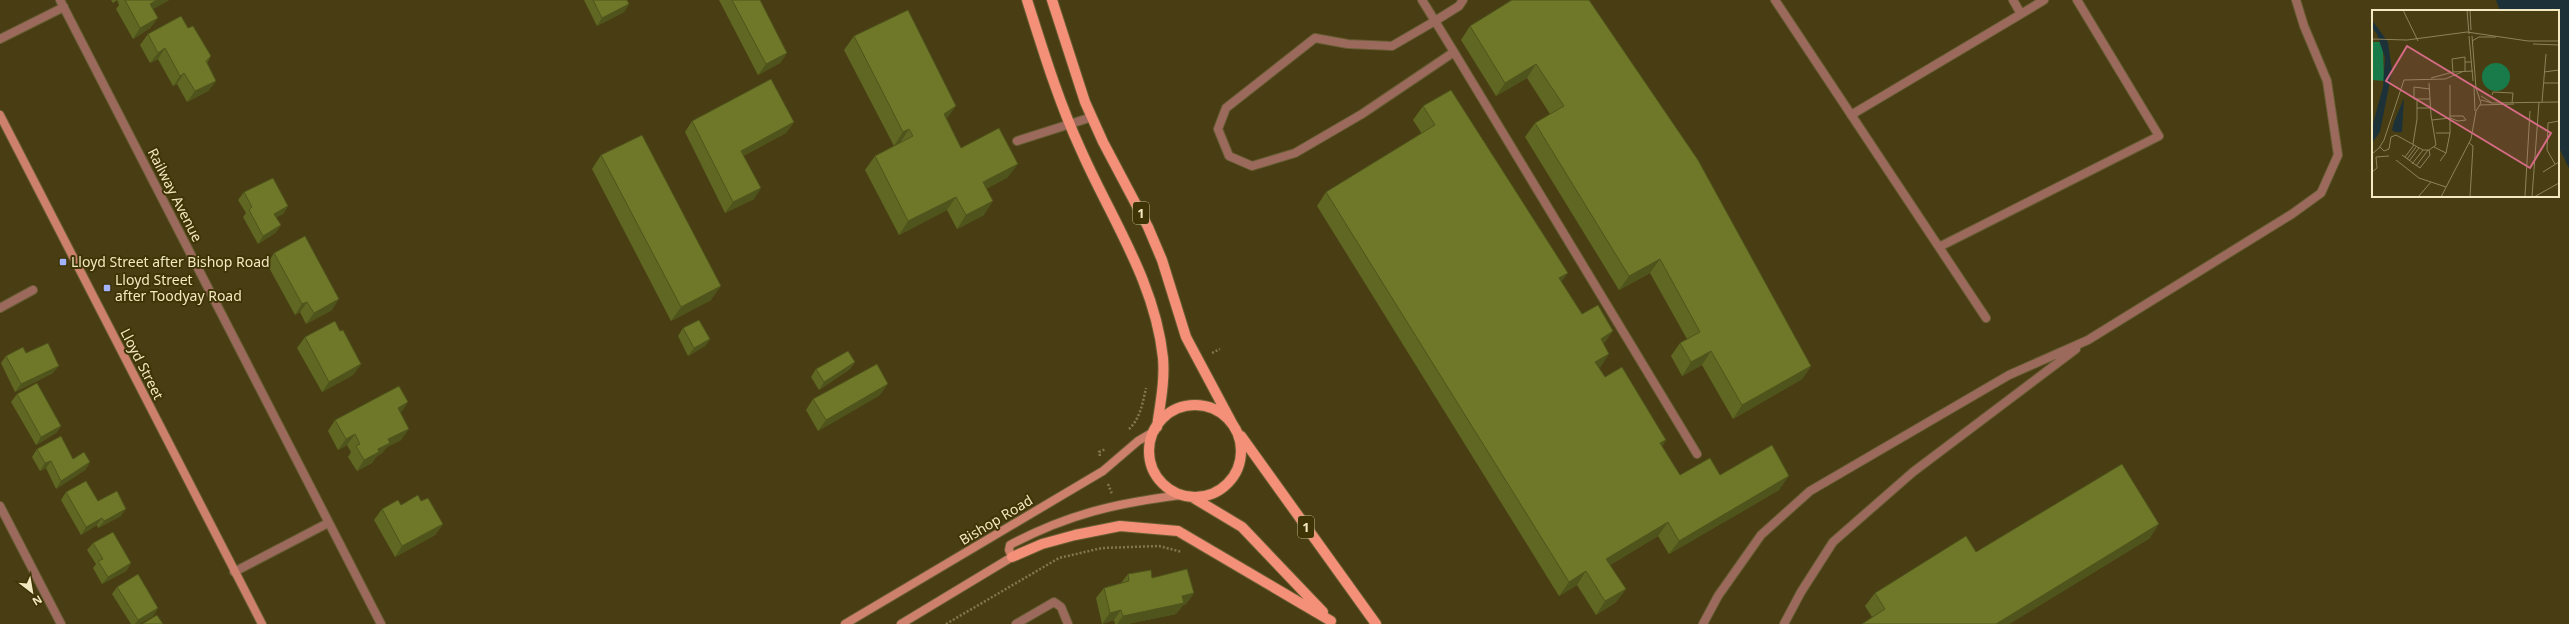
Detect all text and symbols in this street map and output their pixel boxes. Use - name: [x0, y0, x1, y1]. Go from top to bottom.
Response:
- inset map: [2372, 10, 2559, 197]
- street label: Railway Avenue: [144, 145, 207, 245]
- road number: 1: [1133, 202, 1149, 224]
- place label: Lloyd Street after Bishop Road: [71, 252, 270, 271]
- marker: Lloyd Street after Bishop Road: [58, 257, 68, 267]
- place label: Lloyd Street after Toodyay Road: [115, 270, 242, 305]
- marker: Lloyd Street after Toodyay Road: [102, 283, 112, 293]
- street label: Lloyd Street: [116, 325, 169, 403]
- street label: Bishop Road: [956, 490, 1036, 549]
- road number: 1: [1298, 516, 1314, 538]
- north arrow: [12, 572, 52, 612]
- text: N: [30, 592, 45, 610]

